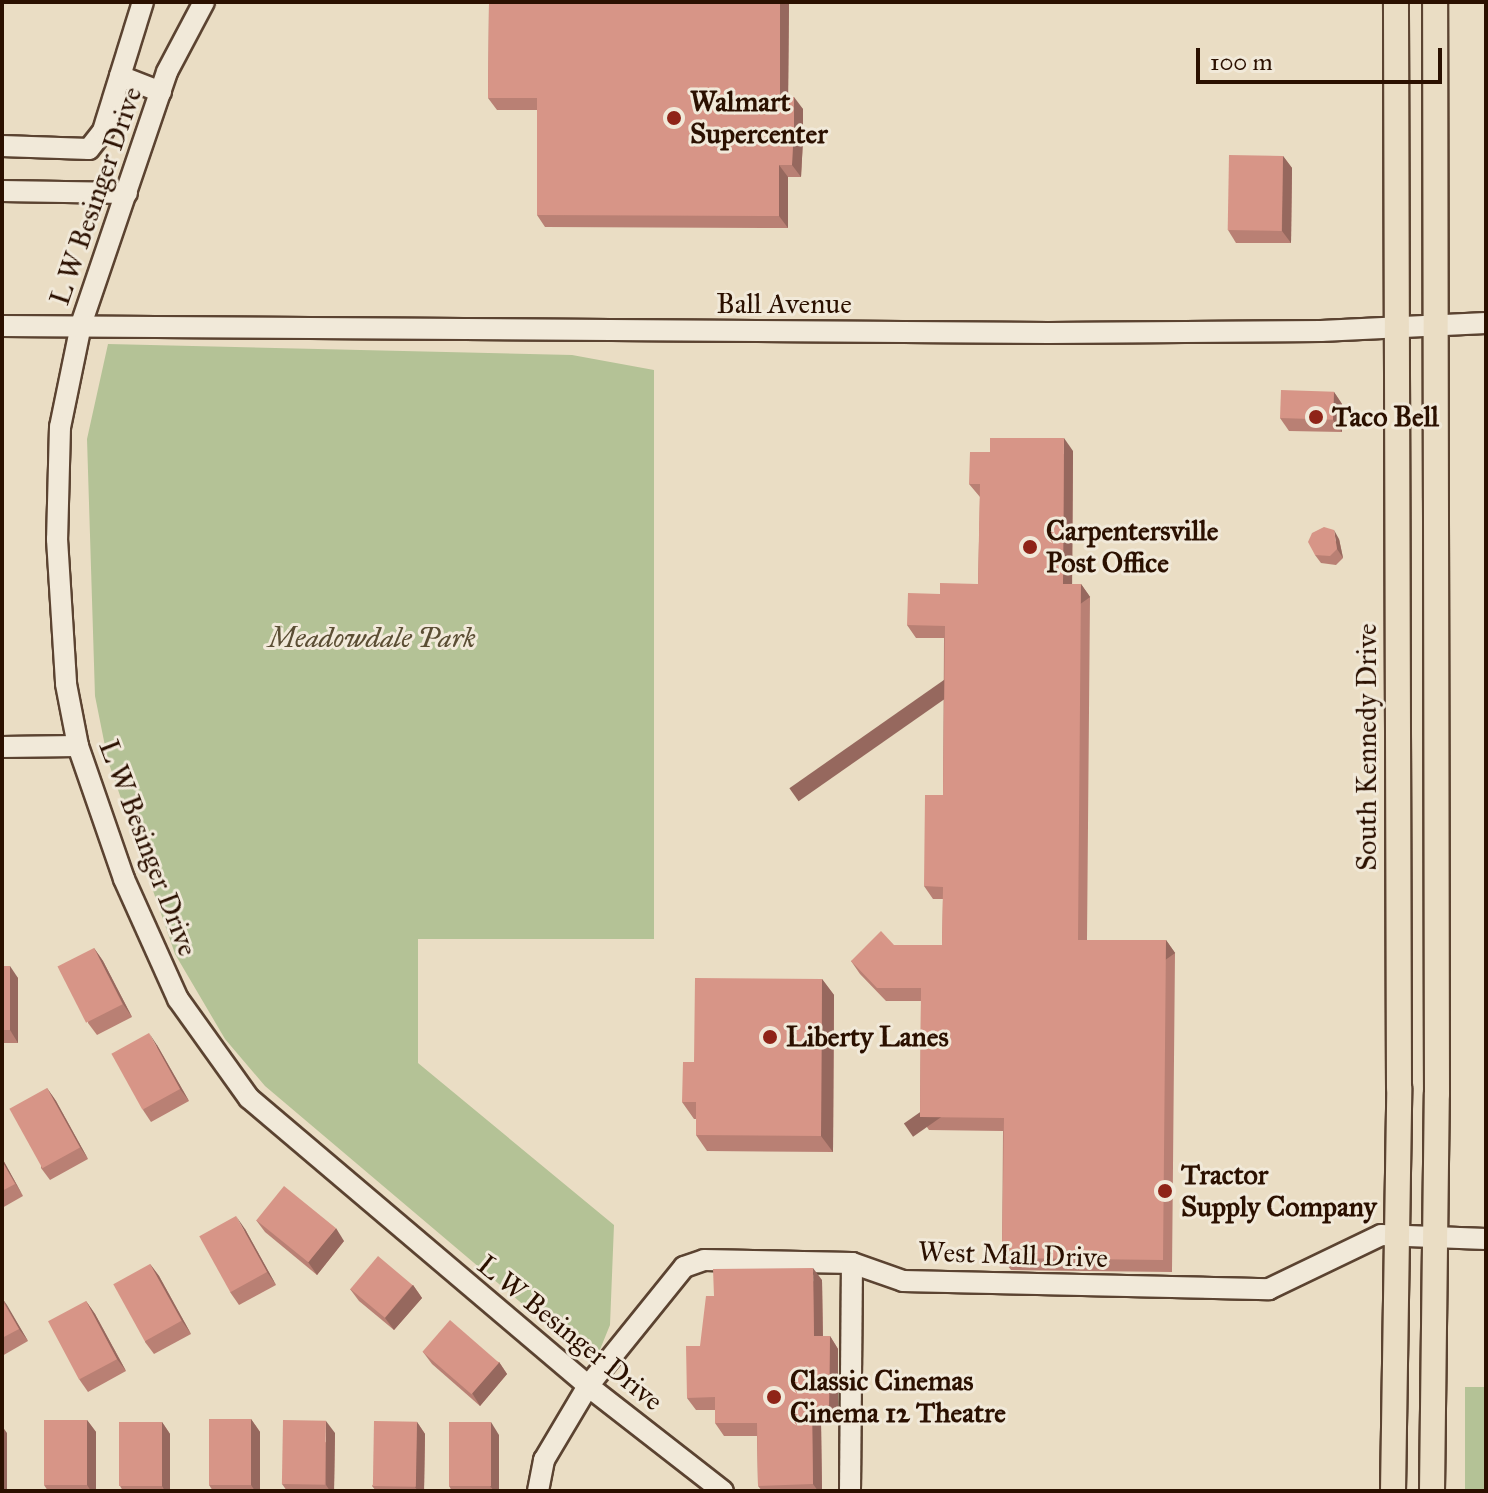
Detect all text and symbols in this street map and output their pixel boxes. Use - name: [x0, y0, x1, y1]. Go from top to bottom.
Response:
- scale bar: [1200, 32, 1446, 82]
- text: 100 m: [1210, 47, 1273, 77]
- street label: L W Besinger Drive: [43, 82, 149, 310]
- place label: Walmart Supercenter: [690, 85, 828, 151]
- marker: Walmart Supercenter: [665, 109, 683, 127]
- street label: Ball Avenue: [716, 287, 852, 321]
- place label: Taco Bell: [1332, 400, 1439, 434]
- marker: Taco Bell: [1307, 408, 1325, 426]
- place label: Carpentersville Post Office: [1046, 514, 1218, 580]
- marker: Carpentersville Post Office: [1021, 538, 1039, 556]
- park label: Meadowdale Park: [268, 621, 476, 655]
- street label: South Kennedy Drive: [1350, 623, 1384, 871]
- street label: L W Besinger Drive: [91, 735, 205, 961]
- place label: Liberty Lanes: [786, 1020, 949, 1054]
- marker: Liberty Lanes: [761, 1028, 779, 1046]
- place label: Tractor Supply Company: [1181, 1158, 1377, 1224]
- marker: Tractor Supply Company: [1156, 1182, 1174, 1200]
- street label: West Mall Drive: [918, 1235, 1108, 1275]
- street label: L W Besinger Drive: [471, 1248, 669, 1418]
- place label: Classic Cinemas Cinema 12 Theatre: [790, 1364, 1006, 1430]
- marker: Classic Cinemas Cinema 12 Theatre: [765, 1388, 783, 1406]

